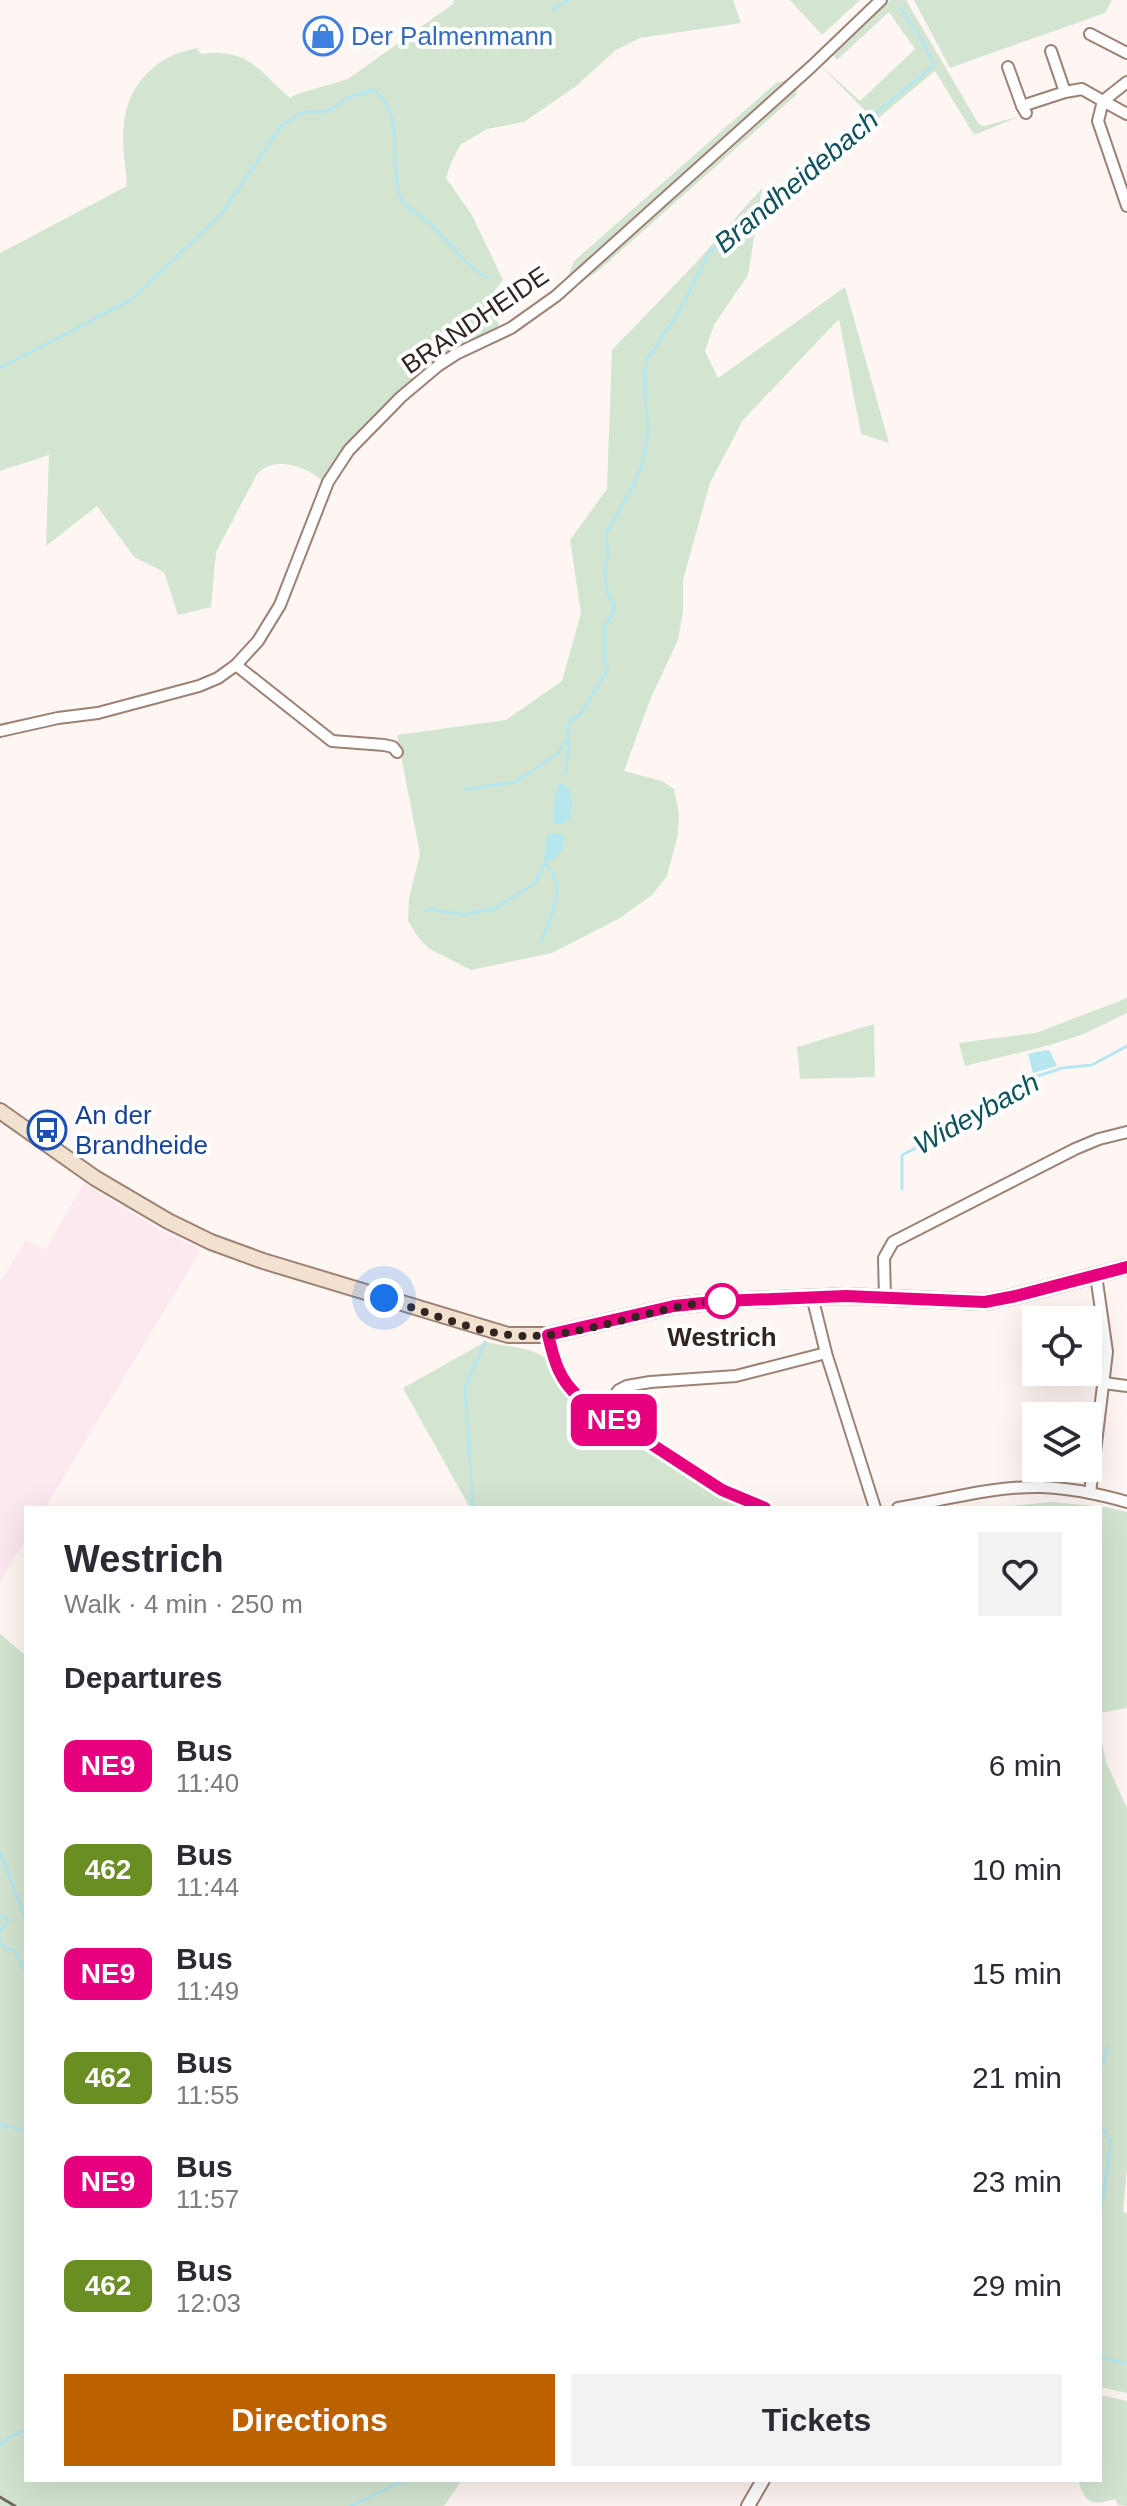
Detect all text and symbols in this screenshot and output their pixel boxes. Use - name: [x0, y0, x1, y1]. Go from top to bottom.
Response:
- shop icon: Der Palmenmann: [302, 15, 344, 57]
- place label: Der Palmenmann: [351, 21, 553, 51]
- water label: Brandheidebach: [708, 104, 884, 259]
- street label: BRANDHEIDE: [396, 260, 554, 380]
- water label: Wideybach: [908, 1066, 1044, 1161]
- place label: An der Brandheide: [75, 1100, 208, 1160]
- bus stop icon: An der Brandheide: [26, 1109, 68, 1151]
- your location: [364, 1278, 404, 1318]
- marker: Westrich: [705, 1284, 739, 1318]
- map controls: [1022, 1306, 1102, 1482]
- button: locate: [1022, 1306, 1102, 1386]
- place label: Westrich: [667, 1322, 777, 1352]
- line badge: NE9: [568, 1394, 660, 1446]
- button: layers: [1022, 1402, 1102, 1482]
- text: NE9: [587, 1404, 641, 1435]
- button: heart: [978, 1532, 1062, 1616]
- text: Westrich: [64, 1538, 224, 1580]
- text: Walk · 4 min · 250 m: [64, 1589, 303, 1619]
- text: Departures: [64, 1661, 222, 1694]
- text: Bus: [176, 1734, 233, 1767]
- text: 6 min: [989, 1749, 1062, 1782]
- text: NE9: [81, 1750, 135, 1781]
- text: 11:40: [176, 1768, 239, 1798]
- text: Bus: [176, 1838, 233, 1871]
- text: 10 min: [972, 1853, 1062, 1886]
- text: 462: [85, 1854, 131, 1885]
- text: 11:44: [176, 1872, 239, 1902]
- text: Bus: [176, 1942, 233, 1975]
- text: 15 min: [972, 1957, 1062, 1990]
- text: NE9: [81, 1958, 135, 1989]
- text: 11:49: [176, 1976, 239, 2006]
- text: Bus: [176, 2046, 233, 2079]
- text: 21 min: [972, 2061, 1062, 2094]
- text: 462: [85, 2062, 131, 2093]
- text: 11:55: [176, 2080, 239, 2110]
- text: Bus: [176, 2150, 233, 2183]
- text: 23 min: [972, 2165, 1062, 2198]
- text: NE9: [81, 2166, 135, 2197]
- text: 11:57: [176, 2184, 239, 2214]
- text: Bus: [176, 2254, 233, 2287]
- text: 29 min: [972, 2269, 1062, 2302]
- text: 462: [85, 2270, 131, 2301]
- text: 12:03: [176, 2288, 241, 2318]
- button: Directions: [64, 2374, 555, 2466]
- button: Tickets: [571, 2374, 1062, 2466]

